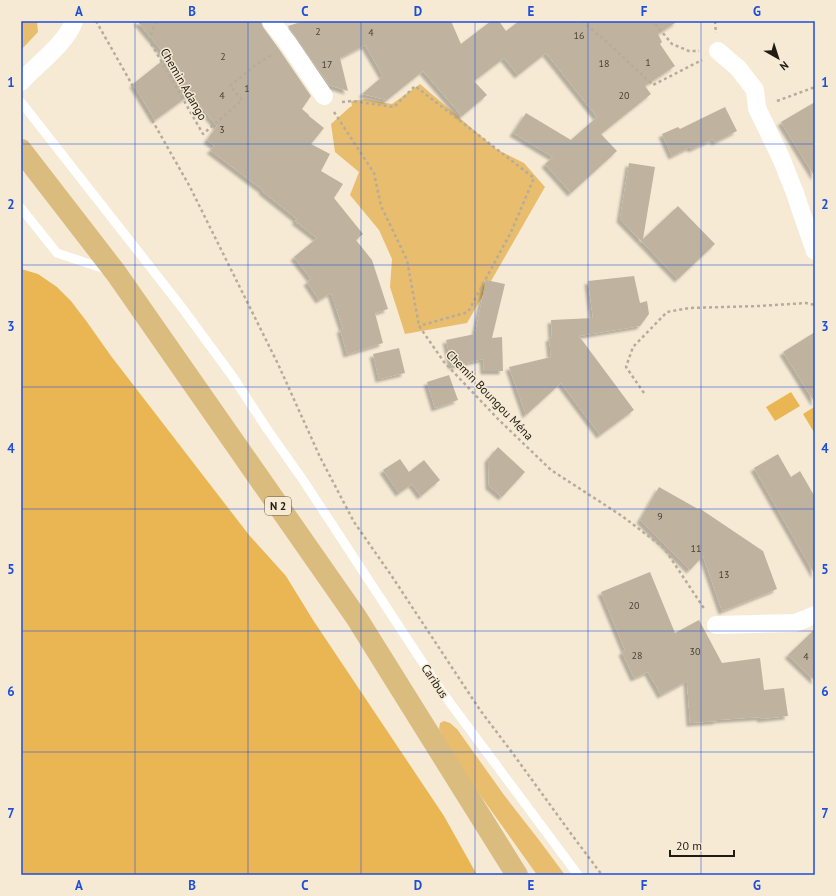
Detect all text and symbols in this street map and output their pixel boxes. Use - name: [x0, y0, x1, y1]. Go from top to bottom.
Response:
- text: A: [75, 3, 83, 20]
- text: B: [188, 3, 196, 20]
- text: C: [301, 3, 309, 20]
- text: D: [414, 3, 422, 20]
- text: E: [528, 3, 535, 20]
- text: F: [641, 3, 648, 20]
- text: G: [753, 3, 761, 20]
- house number: 2: [315, 25, 321, 38]
- house number: 4: [368, 26, 374, 39]
- house number: 16: [574, 29, 584, 42]
- north arrow: [758, 38, 798, 78]
- street label: Chemin Adango: [157, 45, 211, 123]
- house number: 2: [220, 50, 226, 63]
- house number: 1: [645, 56, 651, 69]
- house number: 18: [599, 57, 609, 70]
- house number: 17: [322, 58, 332, 71]
- text: N: [777, 58, 792, 73]
- text: 1: [7, 74, 15, 91]
- text: 1: [821, 74, 829, 91]
- house number: 1: [244, 82, 250, 95]
- house number: 4: [219, 89, 225, 102]
- house number: 20: [619, 89, 630, 102]
- house number: 3: [219, 123, 225, 136]
- text: 2: [7, 196, 15, 213]
- text: 2: [821, 196, 829, 213]
- text: 3: [7, 318, 15, 335]
- text: 3: [821, 318, 829, 335]
- street label: Chemin Boungou Ména: [443, 347, 537, 443]
- text: 4: [7, 440, 15, 457]
- text: 4: [821, 440, 829, 457]
- road number: N 2: [265, 497, 291, 515]
- house number: 9: [657, 510, 663, 523]
- house number: 11: [691, 542, 701, 555]
- text: 5: [7, 561, 15, 578]
- text: 5: [821, 561, 829, 578]
- house number: 13: [719, 568, 729, 581]
- house number: 20: [629, 599, 640, 612]
- house number: 30: [690, 645, 701, 658]
- house number: 28: [632, 649, 642, 662]
- house number: 4: [803, 650, 809, 663]
- street label: Caribus: [418, 661, 452, 701]
- text: 6: [7, 683, 15, 700]
- text: 6: [821, 683, 829, 700]
- text: 7: [7, 805, 15, 822]
- text: 7: [821, 805, 829, 822]
- scale bar: [670, 832, 734, 858]
- text: 20 m: [676, 838, 702, 853]
- text: A: [75, 877, 83, 894]
- text: B: [188, 877, 196, 894]
- text: C: [301, 877, 309, 894]
- text: D: [414, 877, 422, 894]
- text: E: [528, 877, 535, 894]
- text: F: [641, 877, 648, 894]
- text: G: [753, 877, 761, 894]

